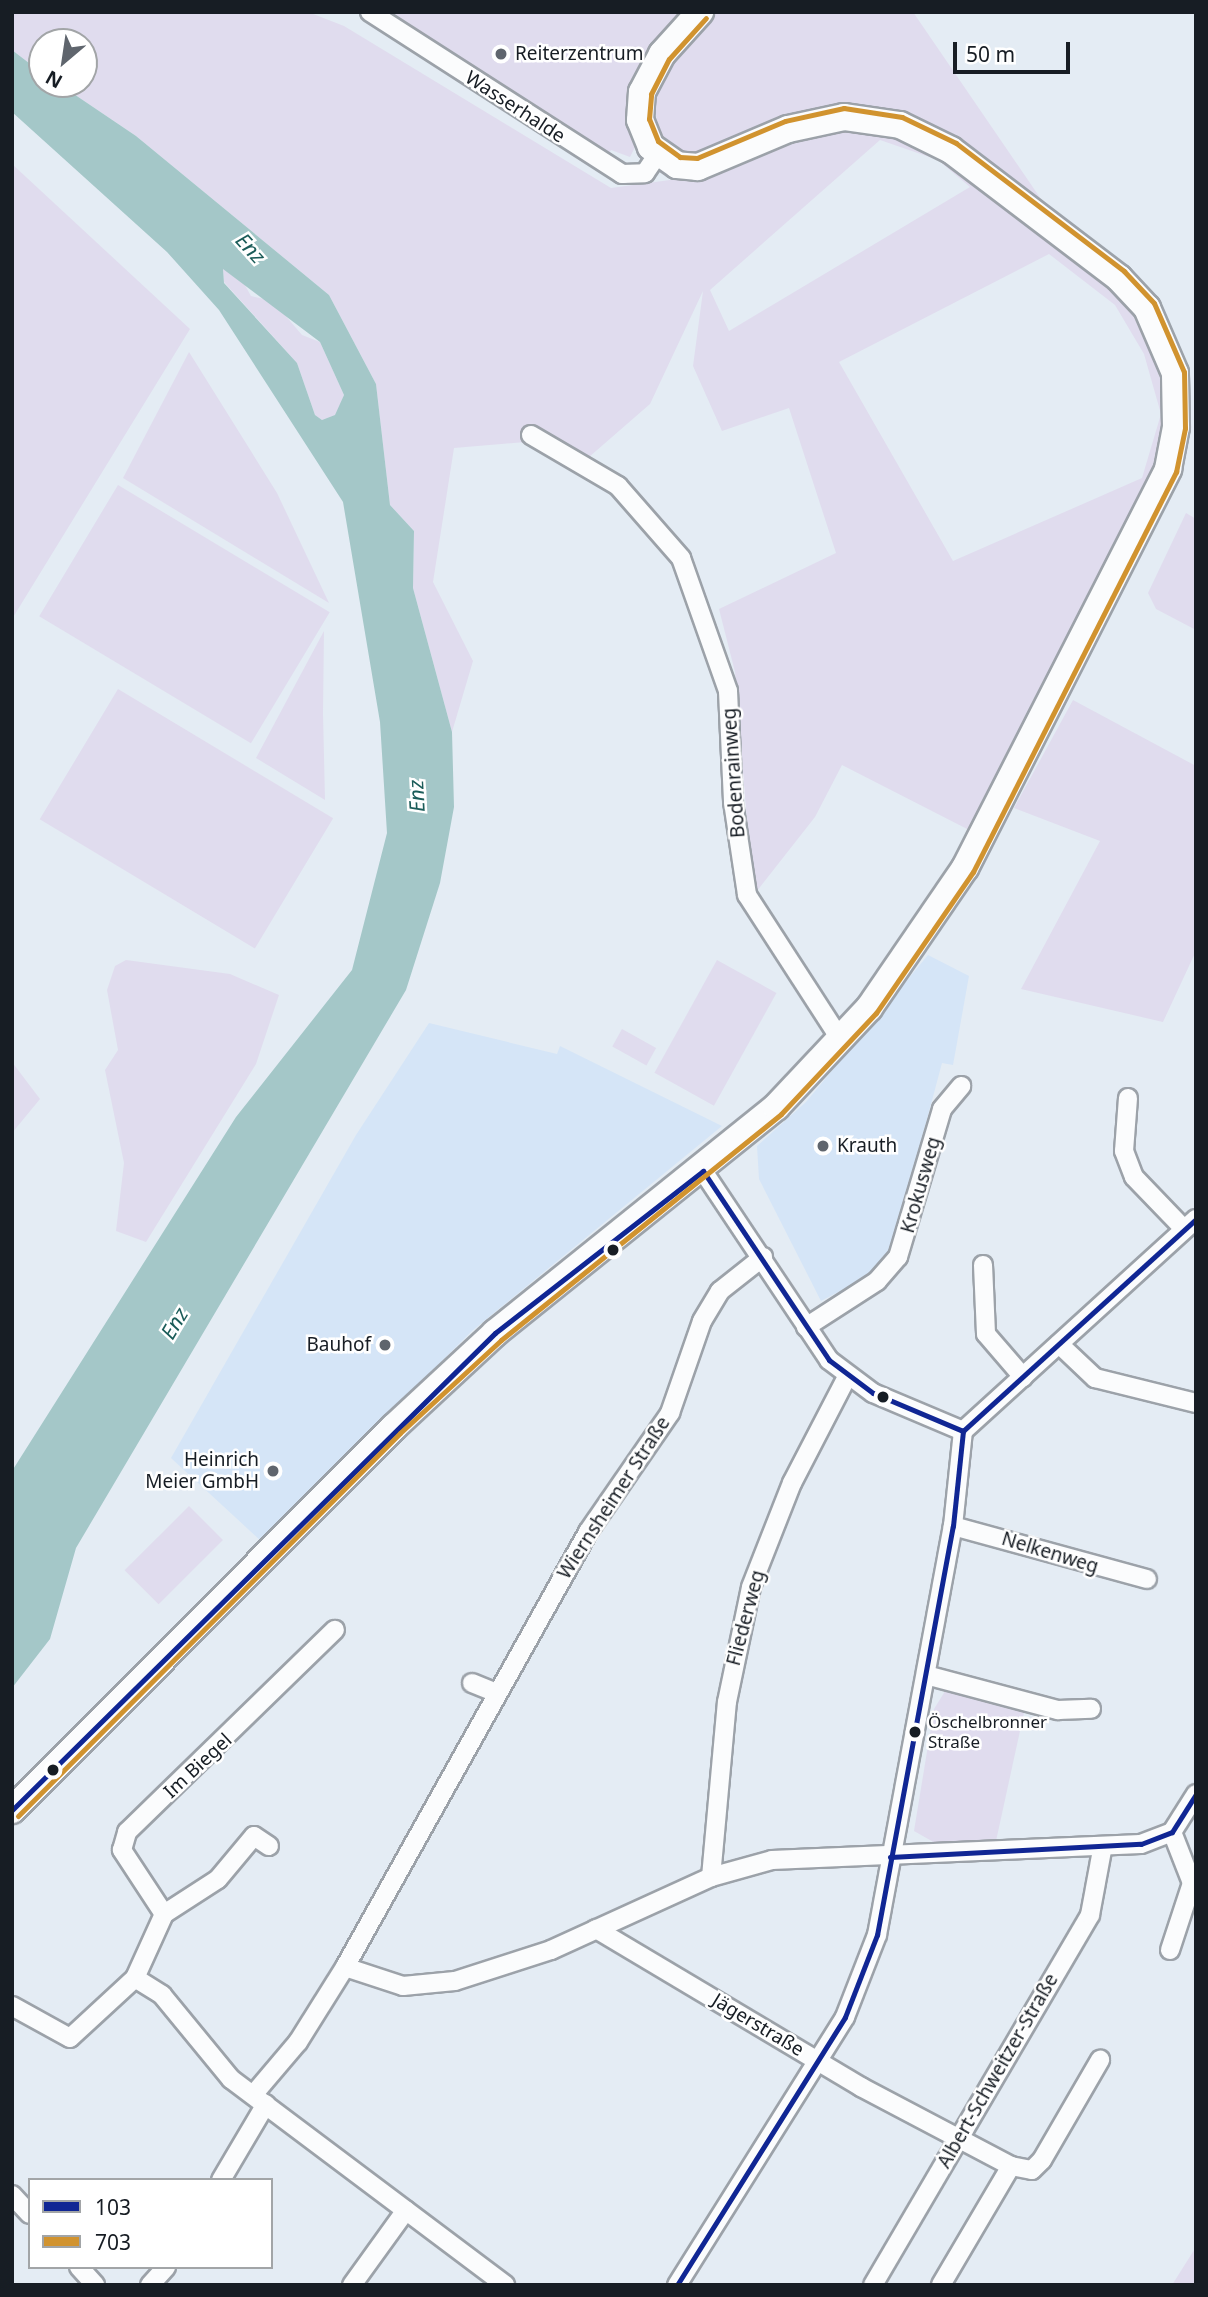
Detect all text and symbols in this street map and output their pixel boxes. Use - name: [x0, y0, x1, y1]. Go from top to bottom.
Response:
- north arrow: [28, 28, 98, 98]
- scale bar: [956, 28, 1073, 72]
- text: 50 m: [966, 40, 1015, 68]
- place label: Reiterzentrum: [515, 43, 643, 65]
- marker: Reiterzentrum: [493, 46, 509, 62]
- text: N: [41, 65, 67, 95]
- street label: Wasserhalde: [461, 66, 569, 148]
- water label: Enz: [231, 228, 271, 268]
- street label: Bodenrainweg: [718, 707, 750, 839]
- water label: Enz: [403, 779, 429, 813]
- street label: Krokusweg: [896, 1134, 946, 1236]
- place label: Krauth: [837, 1135, 897, 1157]
- marker: Krauth: [815, 1138, 831, 1154]
- unlabelled marker: [606, 1243, 620, 1257]
- water label: Enz: [155, 1303, 193, 1343]
- place label: Bauhof: [306, 1334, 371, 1356]
- marker: Bauhof: [377, 1337, 393, 1353]
- unlabelled marker: [876, 1390, 890, 1404]
- street label: Wiernsheimer Straße: [553, 1413, 675, 1583]
- place label: Heinrich Meier GmbH: [145, 1449, 259, 1493]
- marker: Heinrich Meier GmbH: [265, 1463, 281, 1479]
- street label: Nelkenweg: [999, 1527, 1101, 1579]
- street label: Fliederweg: [722, 1568, 770, 1668]
- place label: Öschelbronner Straße: [928, 1712, 1047, 1752]
- marker: Öschelbronner Straße: [908, 1725, 922, 1739]
- street label: Im Biegel: [159, 1729, 237, 1803]
- unlabelled marker: [46, 1763, 60, 1777]
- street label: Albert-Schweitzer-Straße: [933, 1970, 1063, 2172]
- street label: Jägerstraße: [708, 1989, 808, 2061]
- legend: [28, 2178, 273, 2269]
- text: 103: [95, 2193, 131, 2221]
- text: 703: [95, 2228, 131, 2256]

